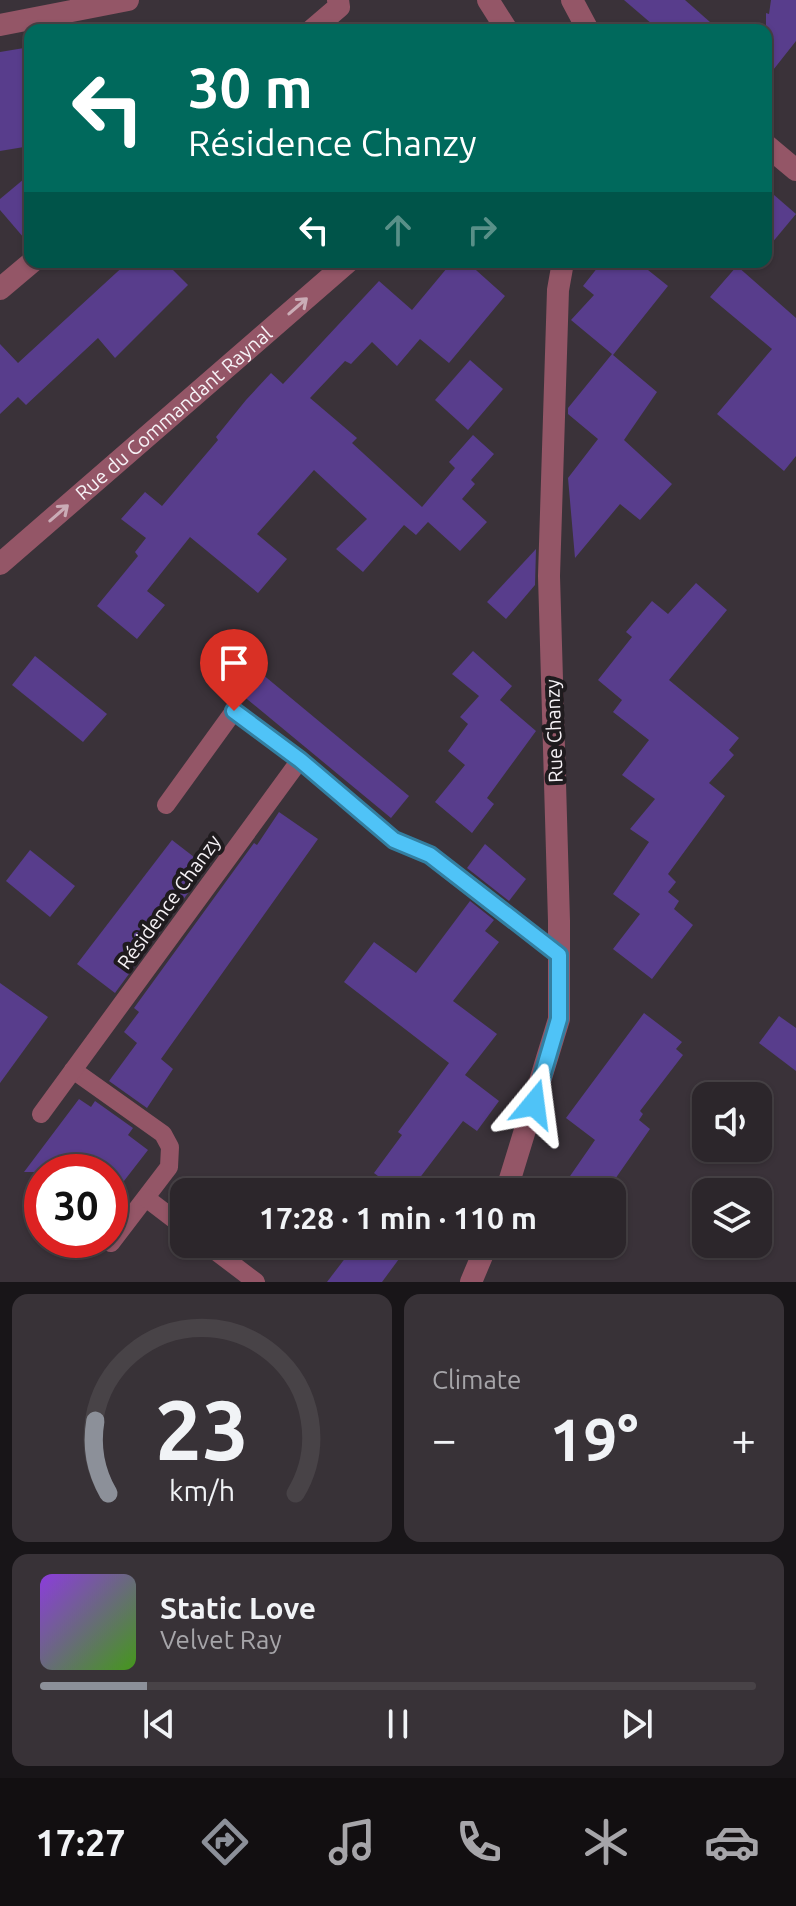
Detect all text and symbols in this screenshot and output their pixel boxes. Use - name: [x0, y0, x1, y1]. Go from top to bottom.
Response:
- icon: left: [56, 56, 160, 160]
- text: 30 m: [188, 56, 313, 119]
- text: Résidence Chanzy: [188, 122, 477, 163]
- icon: left: [292, 208, 336, 252]
- icon: ahead: [376, 208, 420, 252]
- icon: right: [460, 208, 504, 252]
- one-way arrow: [287, 297, 307, 315]
- street label: Rue du Commandant Raynal: [70, 321, 276, 504]
- one-way arrow: [48, 504, 69, 522]
- pin: [200, 629, 268, 711]
- icon: arrive: [212, 641, 256, 685]
- street label: Rue Chanzy: [540, 678, 567, 783]
- street label: Résidence Chanzy: [112, 830, 225, 973]
- position arrow: [492, 1062, 576, 1146]
- map controls: [692, 1082, 772, 1258]
- button: sound: [692, 1082, 772, 1162]
- speed limit sign: 30: [24, 1154, 128, 1258]
- button: layers: [692, 1178, 772, 1258]
- text: 17:28 · 1 min · 110 m: [259, 1201, 537, 1235]
- text: Climate: [432, 1365, 521, 1394]
- text: 23: [155, 1382, 249, 1476]
- text: 19°: [550, 1405, 638, 1472]
- text: −: [432, 1414, 457, 1463]
- text: +: [731, 1414, 756, 1463]
- text: km/h: [169, 1474, 235, 1506]
- text: Static Love: [160, 1591, 316, 1625]
- text: Velvet Ray: [160, 1625, 282, 1654]
- icon: previous: [137, 1702, 181, 1746]
- icon: pause: [376, 1702, 420, 1746]
- icon: next: [615, 1702, 659, 1746]
- icon: directions: [197, 1814, 253, 1870]
- icon: music: [324, 1814, 380, 1870]
- icon: phone: [451, 1814, 507, 1870]
- icon: climate: [578, 1814, 634, 1870]
- icon: car: [704, 1814, 760, 1870]
- text: 17:27: [35, 1822, 126, 1863]

